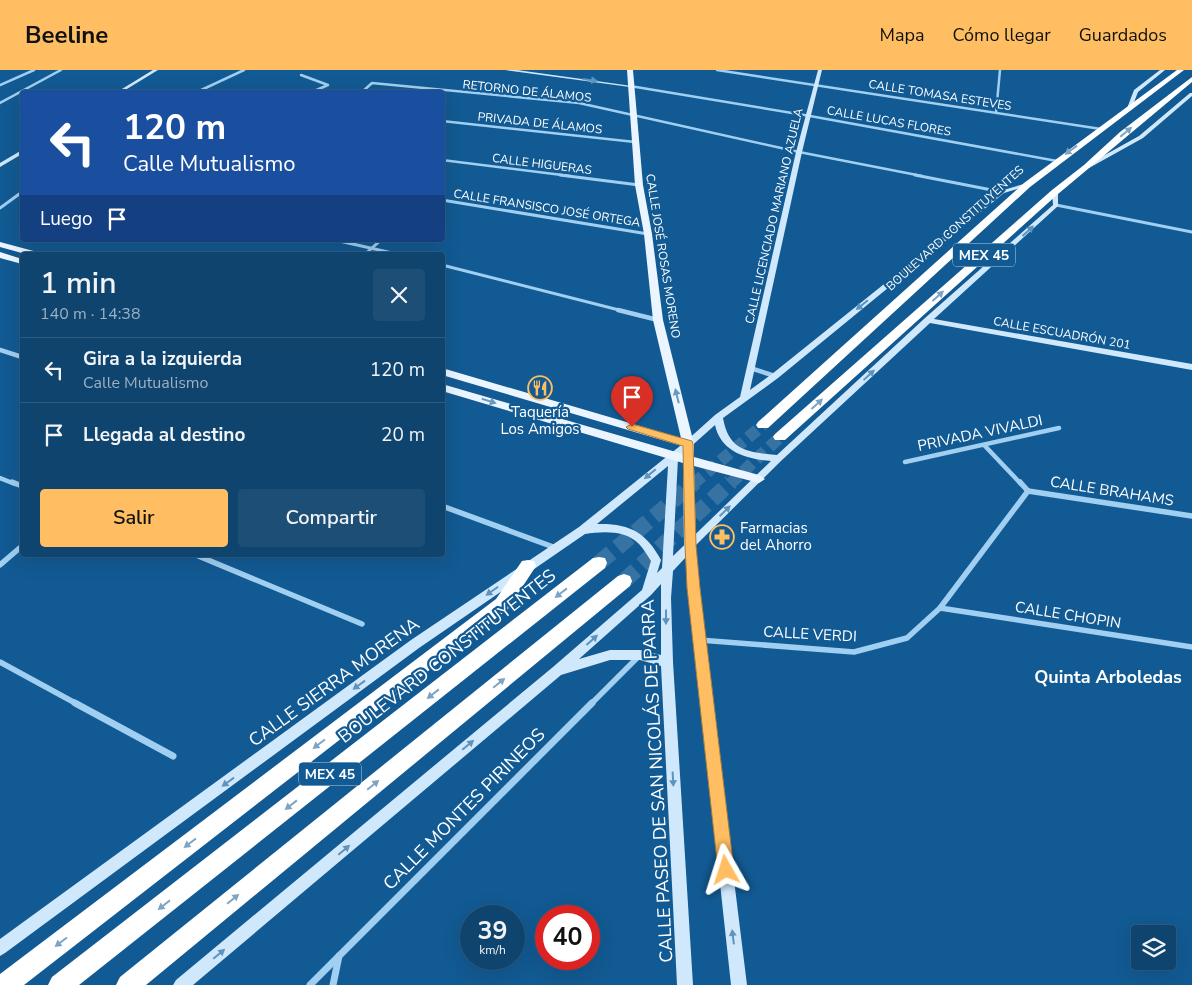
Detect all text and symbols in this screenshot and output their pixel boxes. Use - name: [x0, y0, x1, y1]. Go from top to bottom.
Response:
- text: Beeline: [25, 19, 108, 51]
- text: Mapa: [880, 23, 925, 47]
- text: Cómo llegar: [953, 23, 1051, 47]
- text: Guardados: [1079, 23, 1167, 47]
- street label: RETORNO DE ÁLAMOS: [462, 76, 592, 106]
- one-way arrow: [583, 76, 599, 84]
- street label: CALLE TOMASA ESTEVES: [867, 76, 1013, 114]
- street label: CALLE LUCAS FLORES: [826, 102, 952, 140]
- text: 120 m: [123, 104, 226, 151]
- street label: CALLE LICENCIADO MARIANO AZUELA: [741, 106, 807, 325]
- street label: PRIVADA DE ÁLAMOS: [477, 108, 603, 138]
- icon: left: [40, 110, 105, 175]
- one-way arrow: [1120, 126, 1133, 137]
- one-way arrow: [1064, 145, 1078, 155]
- text: Calle Mutualismo: [123, 149, 296, 179]
- street label: CALLE HIGUERAS: [491, 150, 593, 178]
- street label: BOULEVARD CONSTITUYENTES: [883, 162, 1027, 294]
- street label: CALLE JOSÉ ROSAS MORENO: [642, 173, 684, 339]
- street label: CALLE FRANSISCO JOSÉ ORTEGA: [452, 185, 642, 231]
- icon: arrive: [103, 205, 131, 233]
- text: Luego: [40, 206, 93, 232]
- one-way arrow: [1021, 225, 1034, 236]
- road number: MEX 45: [953, 244, 1015, 266]
- text: 1 min: [40, 263, 116, 304]
- button: close: [373, 269, 425, 321]
- one-way arrow: [932, 290, 944, 302]
- one-way arrow: [856, 300, 869, 311]
- text: 140 m · 14:38: [40, 303, 141, 325]
- street label: CALLE ESCUADRÓN 201: [992, 313, 1132, 353]
- text: Gira a la izquierda: [83, 346, 242, 372]
- icon: left: [40, 356, 68, 384]
- text: 120 m: [370, 357, 425, 383]
- one-way arrow: [862, 369, 874, 381]
- text: Calle Mutualismo: [83, 372, 208, 394]
- restaurant icon: Taquería Los Amigos: [527, 375, 553, 401]
- pin: [611, 376, 653, 427]
- icon: arrive: [618, 383, 646, 411]
- one-way arrow: [672, 389, 680, 404]
- one-way arrow: [482, 397, 497, 405]
- one-way arrow: [810, 398, 822, 410]
- place label: Taquería Los Amigos: [500, 402, 580, 439]
- street label: PRIVADA VIVALDI: [916, 410, 1044, 456]
- icon: arrive: [40, 421, 68, 449]
- text: Llegada al destino: [83, 422, 245, 448]
- text: 20 m: [381, 422, 425, 448]
- one-way arrow: [644, 469, 657, 480]
- street label: CALLE BRAHAMS: [1049, 471, 1175, 511]
- button: Salir: [40, 489, 228, 547]
- button: Compartir: [238, 489, 425, 547]
- one-way arrow: [719, 505, 731, 517]
- place label: Farmacias del Ahorro: [740, 518, 812, 555]
- pharmacy icon: Farmacias del Ahorro: [709, 524, 735, 550]
- street label: BOULEVARD CONSTITUYENTES: [333, 563, 561, 749]
- one-way arrow: [485, 586, 498, 596]
- one-way arrow: [555, 588, 568, 599]
- street label: CALLE CHOPIN: [1014, 597, 1122, 633]
- street label: CALLE PASEO DE SAN NICOLÁS DE PARRA: [636, 599, 678, 963]
- one-way arrow: [662, 609, 670, 625]
- street label: CALLE SIERRA MORENA: [244, 612, 424, 752]
- street label: CALLE VERDI: [763, 622, 857, 646]
- one-way arrow: [586, 634, 598, 646]
- district label: Quinta Arboledas: [1034, 665, 1182, 689]
- one-way arrow: [492, 677, 505, 688]
- one-way arrow: [353, 680, 366, 691]
- one-way arrow: [427, 688, 440, 699]
- street label: CALLE MONTES PIRINEOS: [378, 723, 550, 895]
- one-way arrow: [313, 739, 326, 750]
- one-way arrow: [462, 740, 475, 751]
- road number: MEX 45: [299, 762, 361, 786]
- one-way arrow: [670, 772, 678, 788]
- one-way arrow: [221, 777, 235, 787]
- one-way arrow: [366, 780, 379, 791]
- one-way arrow: [285, 799, 298, 810]
- one-way arrow: [184, 838, 197, 849]
- position arrow: [699, 843, 751, 895]
- one-way arrow: [337, 844, 350, 855]
- one-way arrow: [226, 893, 239, 904]
- one-way arrow: [157, 900, 170, 910]
- speed limit sign: 40: [535, 905, 600, 970]
- text: 39: [477, 914, 508, 948]
- map controls: [1131, 925, 1176, 970]
- button: layers: [1131, 925, 1176, 970]
- one-way arrow: [729, 928, 737, 944]
- one-way arrow: [55, 937, 68, 947]
- text: km/h: [479, 942, 506, 958]
- one-way arrow: [212, 948, 225, 959]

